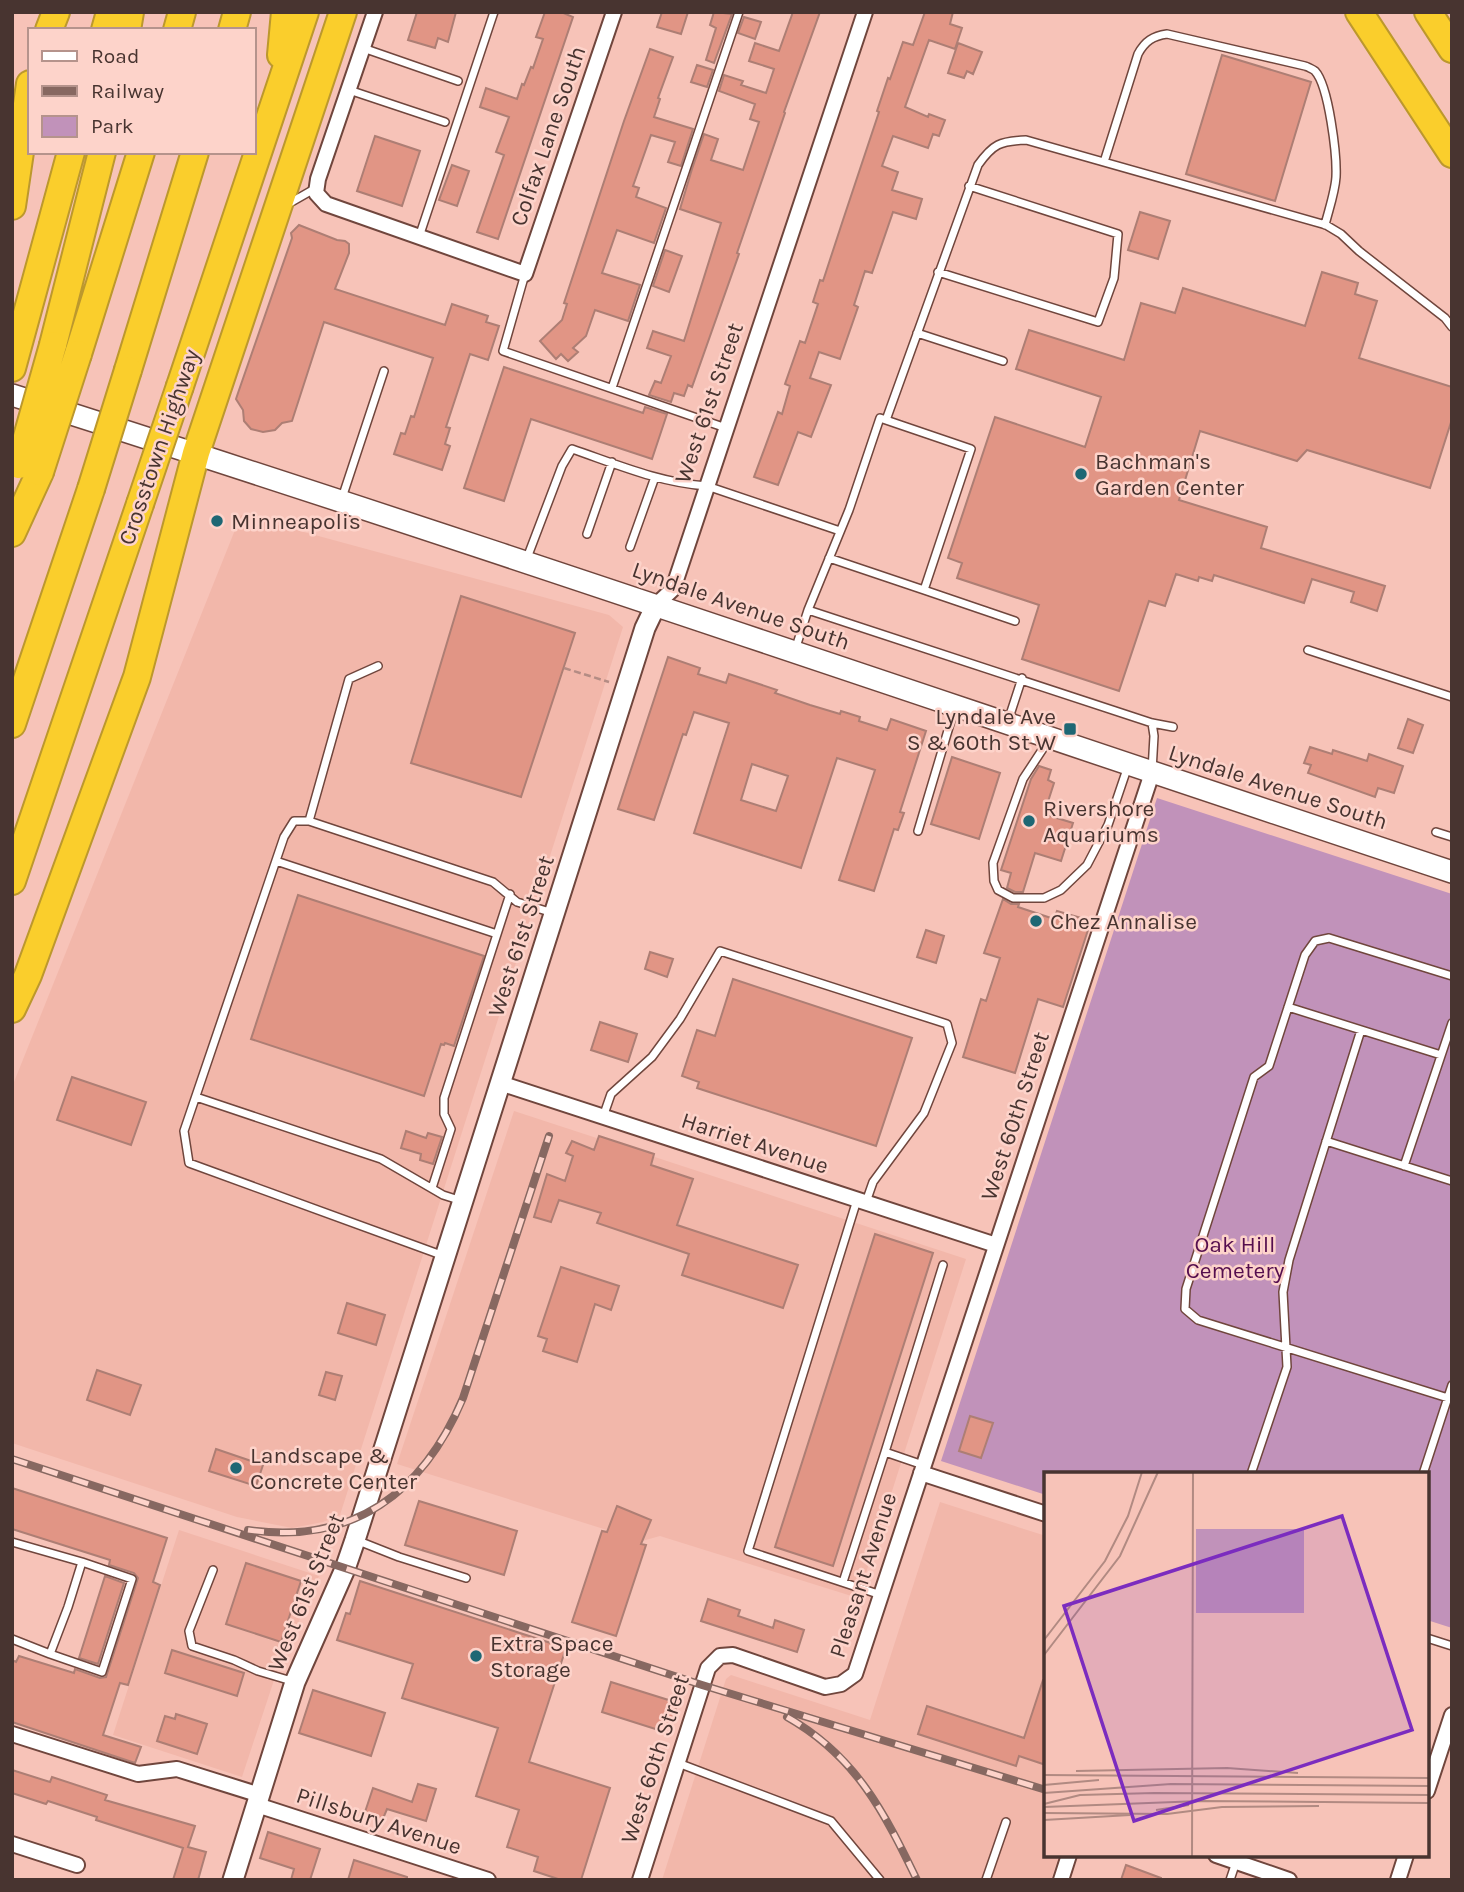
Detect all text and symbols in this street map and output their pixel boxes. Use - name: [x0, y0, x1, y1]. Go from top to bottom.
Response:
- legend: [28, 28, 256, 154]
- street label: Colfax Lane South: [505, 43, 591, 229]
- text: Road: [91, 44, 139, 68]
- text: Railway: [91, 79, 164, 103]
- text: Park: [91, 114, 134, 138]
- street label: West 61st Street: [669, 319, 749, 487]
- street label: Crosstown Highway: [113, 345, 205, 549]
- place label: Bachman's Garden Center: [1095, 448, 1245, 501]
- marker: Bachman's Garden Center: [1073, 466, 1089, 482]
- place label: Minneapolis: [231, 508, 361, 535]
- marker: Minneapolis: [209, 513, 225, 529]
- street label: Lyndale Avenue South: [628, 556, 854, 656]
- place label: Lyndale Ave S & 60th St W: [907, 703, 1056, 756]
- marker: Lyndale Ave S & 60th St W: [1062, 721, 1078, 737]
- street label: Lyndale Avenue South: [1165, 739, 1391, 835]
- place label: Rivershore Aquariums: [1043, 795, 1159, 848]
- marker: Rivershore Aquariums: [1021, 813, 1037, 829]
- street label: West 61st Street: [482, 852, 560, 1020]
- place label: Chez Annalise: [1050, 908, 1197, 935]
- marker: Chez Annalise: [1028, 913, 1044, 929]
- street label: West 60th Street: [975, 1028, 1055, 1204]
- street label: Harriet Avenue: [678, 1106, 832, 1180]
- park label: Oak Hill Cemetery: [1186, 1231, 1285, 1284]
- place label: Landscape & Concrete Center: [250, 1442, 418, 1495]
- marker: Landscape & Concrete Center: [228, 1460, 244, 1476]
- inset map: [1044, 1472, 1429, 1857]
- street label: Pleasant Avenue: [824, 1489, 902, 1661]
- street label: West 61st Street: [262, 1509, 350, 1675]
- place label: Extra Space Storage: [490, 1630, 613, 1683]
- marker: Extra Space Storage: [468, 1648, 484, 1664]
- street label: West 60th Street: [615, 1671, 695, 1847]
- street label: Pillsbury Avenue: [293, 1782, 465, 1860]

